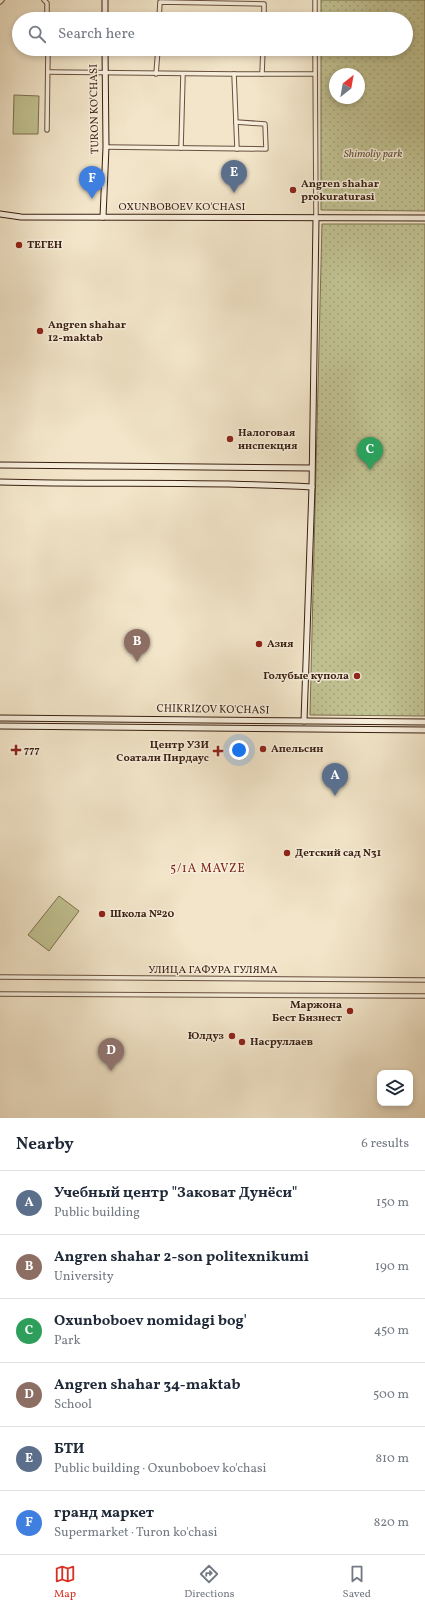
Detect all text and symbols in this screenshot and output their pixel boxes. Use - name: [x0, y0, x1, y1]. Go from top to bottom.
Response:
- search box: [12, 12, 413, 56]
- icon: search: [26, 23, 48, 45]
- text: Search here: [58, 24, 135, 45]
- street label: TURON KO'CHASI: [87, 64, 103, 154]
- north arrow: [329, 68, 365, 104]
- park label: Shimoliy park: [344, 147, 402, 162]
- pin: E: [221, 160, 247, 193]
- pin: F: [79, 166, 105, 199]
- place label: Angren shahar prokuraturasi: [301, 177, 380, 205]
- marker: Angren shahar prokuraturasi: [288, 185, 298, 195]
- street label: OXUNBOBOEV KO'CHASI: [119, 200, 246, 215]
- place label: ТЕГЕН: [27, 238, 63, 253]
- marker: ТЕГЕН: [14, 240, 24, 250]
- place label: Angren shahar 12-maktab: [48, 318, 127, 346]
- marker: Angren shahar 12-maktab: [35, 326, 45, 336]
- place label: Налоговая инспекция: [238, 426, 297, 454]
- marker: Налоговая инспекция: [225, 434, 235, 444]
- pin: C: [357, 437, 383, 470]
- pin: B: [124, 629, 150, 662]
- place label: Азия: [267, 637, 293, 652]
- marker: Азия: [254, 639, 264, 649]
- place label: Голубые купола: [263, 669, 349, 684]
- marker: Голубые купола: [352, 671, 362, 681]
- street label: CHIKRIZOV KO'CHASI: [157, 702, 270, 718]
- place label: Центр УЗИ Соатали Пирдаус: [116, 738, 209, 766]
- your location: [229, 740, 249, 760]
- place label: Апельсин: [271, 742, 323, 757]
- place label: 777: [24, 743, 40, 758]
- marker: Апельсин: [258, 744, 268, 754]
- marker: 777: [11, 745, 21, 755]
- marker: Центр УЗИ Соатали Пирдаус: [212, 745, 224, 757]
- pin: A: [322, 763, 348, 796]
- place label: Детский сад N31: [295, 846, 381, 861]
- marker: Детский сад N31: [282, 848, 292, 858]
- district label: 5/1A MAVZE: [170, 861, 246, 877]
- place label: Школа №20: [110, 907, 175, 922]
- marker: Школа №20: [97, 909, 107, 919]
- street label: УЛИЦА ГАФУРА ГУЛЯМА: [148, 963, 278, 978]
- place label: Маржона Бест Бизнест: [272, 998, 342, 1026]
- marker: Маржона Бест Бизнест: [345, 1006, 355, 1016]
- place label: Юлдуз: [188, 1029, 225, 1044]
- marker: Юлдуз: [227, 1031, 237, 1041]
- place label: Насруллаев: [250, 1035, 313, 1050]
- marker: Насруллаев: [237, 1037, 247, 1047]
- pin: D: [98, 1038, 124, 1071]
- map controls: [377, 1070, 413, 1106]
- button: layers: [377, 1070, 413, 1106]
- text: Nearby: [16, 1133, 74, 1156]
- text: 6 results: [361, 1135, 409, 1153]
- text: Учебный центр "Заковат Дунёси": [54, 1183, 297, 1204]
- text: A: [24, 1194, 34, 1212]
- text: 150 m: [376, 1194, 409, 1212]
- text: Public building: [54, 1204, 140, 1222]
- text: Angren shahar 2-son politexnikumi: [54, 1247, 309, 1268]
- text: B: [25, 1258, 33, 1276]
- text: 190 m: [375, 1258, 409, 1276]
- text: University: [54, 1268, 114, 1286]
- text: Oxunboboev nomidagi bog': [54, 1311, 247, 1332]
- text: C: [25, 1322, 33, 1340]
- text: 450 m: [374, 1322, 409, 1340]
- text: Park: [54, 1332, 81, 1350]
- text: Angren shahar 34-maktab: [54, 1375, 240, 1396]
- text: D: [24, 1386, 34, 1404]
- text: 500 m: [373, 1386, 409, 1404]
- text: School: [54, 1396, 92, 1414]
- text: БТИ: [54, 1439, 85, 1460]
- text: E: [25, 1450, 33, 1468]
- text: 810 m: [375, 1450, 409, 1468]
- text: Public building · Oxunboboev ko'chasi: [54, 1460, 267, 1478]
- text: гранд маркет: [54, 1503, 154, 1524]
- text: F: [25, 1514, 33, 1532]
- text: 820 m: [374, 1514, 409, 1532]
- text: Supermarket · Turon ko'chasi: [54, 1524, 217, 1542]
- tab: Map: [54, 1563, 76, 1602]
- tab: Directions: [184, 1563, 235, 1602]
- tab: Saved: [343, 1563, 371, 1602]

